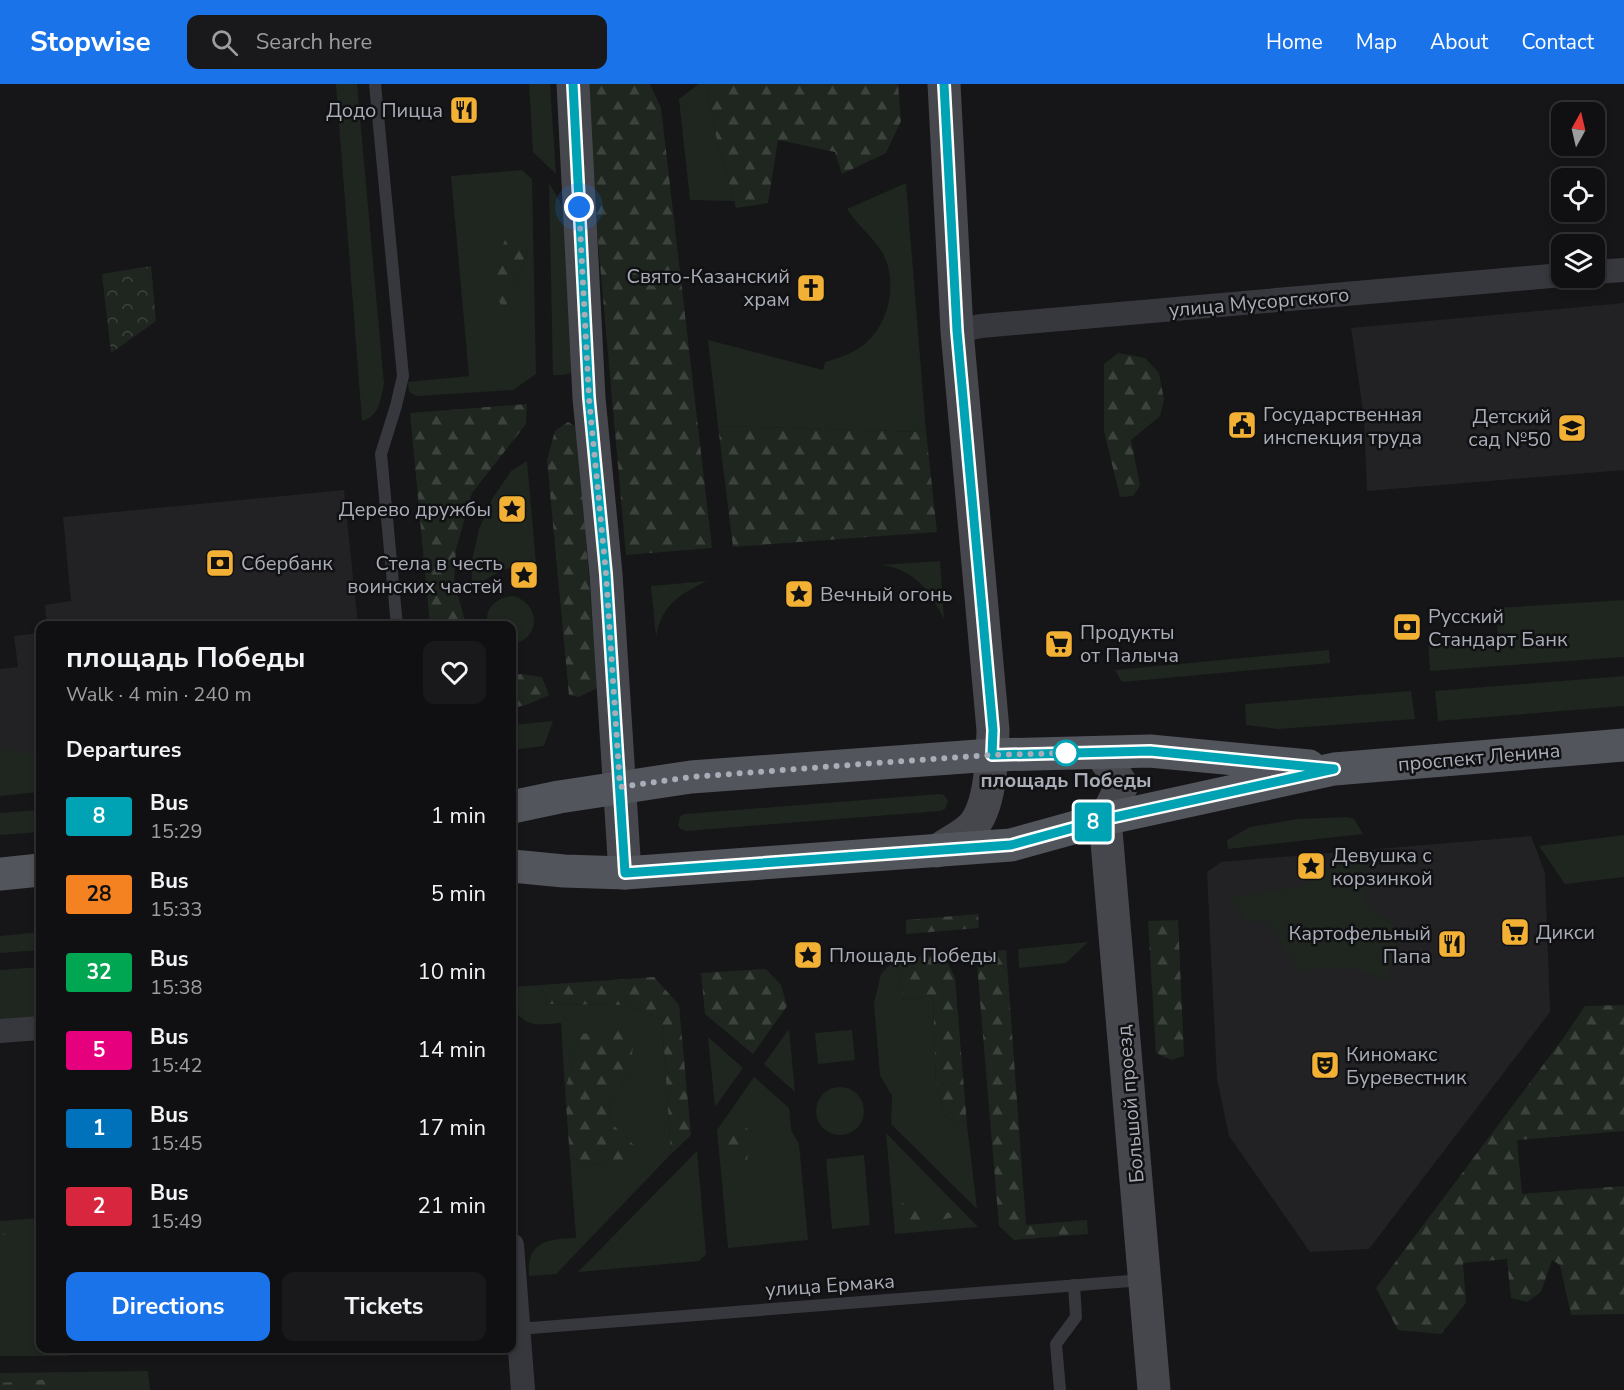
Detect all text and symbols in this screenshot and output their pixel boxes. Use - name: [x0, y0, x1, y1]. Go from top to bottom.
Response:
- search box: [187, 15, 607, 69]
- text: Stopwise: [30, 23, 151, 61]
- icon: search: [208, 26, 241, 59]
- text: Search here: [256, 27, 372, 57]
- text: Home: [1266, 28, 1323, 56]
- text: Map: [1356, 28, 1397, 56]
- text: About: [1430, 28, 1488, 56]
- text: Contact: [1521, 28, 1594, 56]
- restaurant icon: Додо Пицца: [448, 94, 480, 126]
- place label: Додо Пицца: [326, 97, 443, 124]
- north arrow: [1551, 102, 1605, 156]
- map controls: [1551, 102, 1605, 288]
- button: locate: [1551, 168, 1605, 222]
- your location: [564, 192, 594, 222]
- button: layers: [1551, 234, 1605, 288]
- place label: Свято-Казанский храм: [626, 263, 790, 313]
- church icon: Свято-Казанский храм: [795, 272, 827, 304]
- street label: улица Мусоргского: [1168, 281, 1350, 324]
- place label: Государственная инспекция труда: [1263, 401, 1422, 451]
- place label: Детский сад №50: [1468, 403, 1551, 453]
- public building icon: Государственная инспекция труда: [1226, 409, 1258, 441]
- school or university icon: Детский сад №50: [1556, 412, 1588, 444]
- place icon: Дерево дружбы: [496, 493, 528, 525]
- place label: Дерево дружбы: [339, 496, 491, 523]
- bank icon: Сбербанк: [204, 547, 236, 579]
- place label: Сбербанк: [241, 550, 333, 577]
- place label: Стела в честь воинских частей: [347, 550, 503, 600]
- place icon: Стела в честь воинских частей: [508, 559, 540, 591]
- place icon: Вечный огонь: [783, 578, 815, 610]
- place label: Вечный огонь: [820, 581, 952, 608]
- place label: Русский Стандарт Банк: [1428, 603, 1568, 653]
- bank icon: Русский Стандарт Банк: [1391, 611, 1423, 643]
- place label: Продукты от Палыча: [1080, 619, 1179, 669]
- supermarket icon: Продукты от Палыча: [1043, 628, 1075, 660]
- text: площадь Победы: [66, 639, 306, 677]
- button: heart: [423, 641, 486, 704]
- text: Walk · 4 min · 240 m: [66, 681, 252, 708]
- text: Departures: [66, 735, 181, 765]
- street label: проспект Ленина: [1397, 737, 1561, 778]
- marker: площадь Победы: [1053, 740, 1079, 766]
- place label: площадь Победы: [980, 767, 1152, 794]
- text: Bus: [150, 788, 189, 818]
- text: 1 min: [431, 801, 486, 831]
- text: 8: [93, 802, 105, 830]
- line badge: 8: [1074, 802, 1112, 842]
- text: 8: [1087, 808, 1099, 836]
- text: 15:29: [150, 818, 203, 845]
- place label: Девушка с корзинкой: [1332, 842, 1433, 892]
- place icon: Девушка с корзинкой: [1295, 850, 1327, 882]
- text: Bus: [150, 866, 189, 896]
- text: 5 min: [431, 879, 486, 909]
- text: 28: [86, 880, 112, 908]
- text: 15:33: [150, 896, 203, 923]
- supermarket icon: Дикси: [1499, 916, 1531, 948]
- place label: Дикси: [1536, 919, 1595, 946]
- place label: Картофельный Папа: [1288, 920, 1431, 970]
- restaurant icon: Картофельный Папа: [1436, 928, 1468, 960]
- place icon: Площадь Победы: [792, 939, 824, 971]
- place label: Площадь Победы: [829, 942, 997, 969]
- text: Bus: [150, 944, 189, 974]
- text: 10 min: [418, 957, 486, 987]
- text: 32: [86, 958, 112, 986]
- text: 15:38: [150, 974, 203, 1001]
- text: Bus: [150, 1022, 189, 1052]
- street label: Большой проезд: [1110, 1024, 1151, 1184]
- text: 14 min: [418, 1035, 486, 1065]
- text: 5: [93, 1036, 105, 1064]
- place label: Киномакс Буревестник: [1346, 1041, 1467, 1091]
- theatre icon: Киномакс Буревестник: [1309, 1049, 1341, 1081]
- text: 15:42: [150, 1052, 203, 1079]
- text: Bus: [150, 1100, 189, 1130]
- text: 17 min: [418, 1113, 486, 1143]
- text: 1: [93, 1114, 105, 1142]
- text: 15:45: [150, 1130, 203, 1157]
- text: Bus: [150, 1178, 189, 1208]
- text: 21 min: [418, 1191, 486, 1221]
- text: 2: [93, 1192, 105, 1220]
- text: 15:49: [150, 1208, 203, 1235]
- street label: улица Ермака: [764, 1268, 896, 1303]
- button: Directions: [66, 1272, 270, 1341]
- button: Tickets: [282, 1272, 486, 1341]

